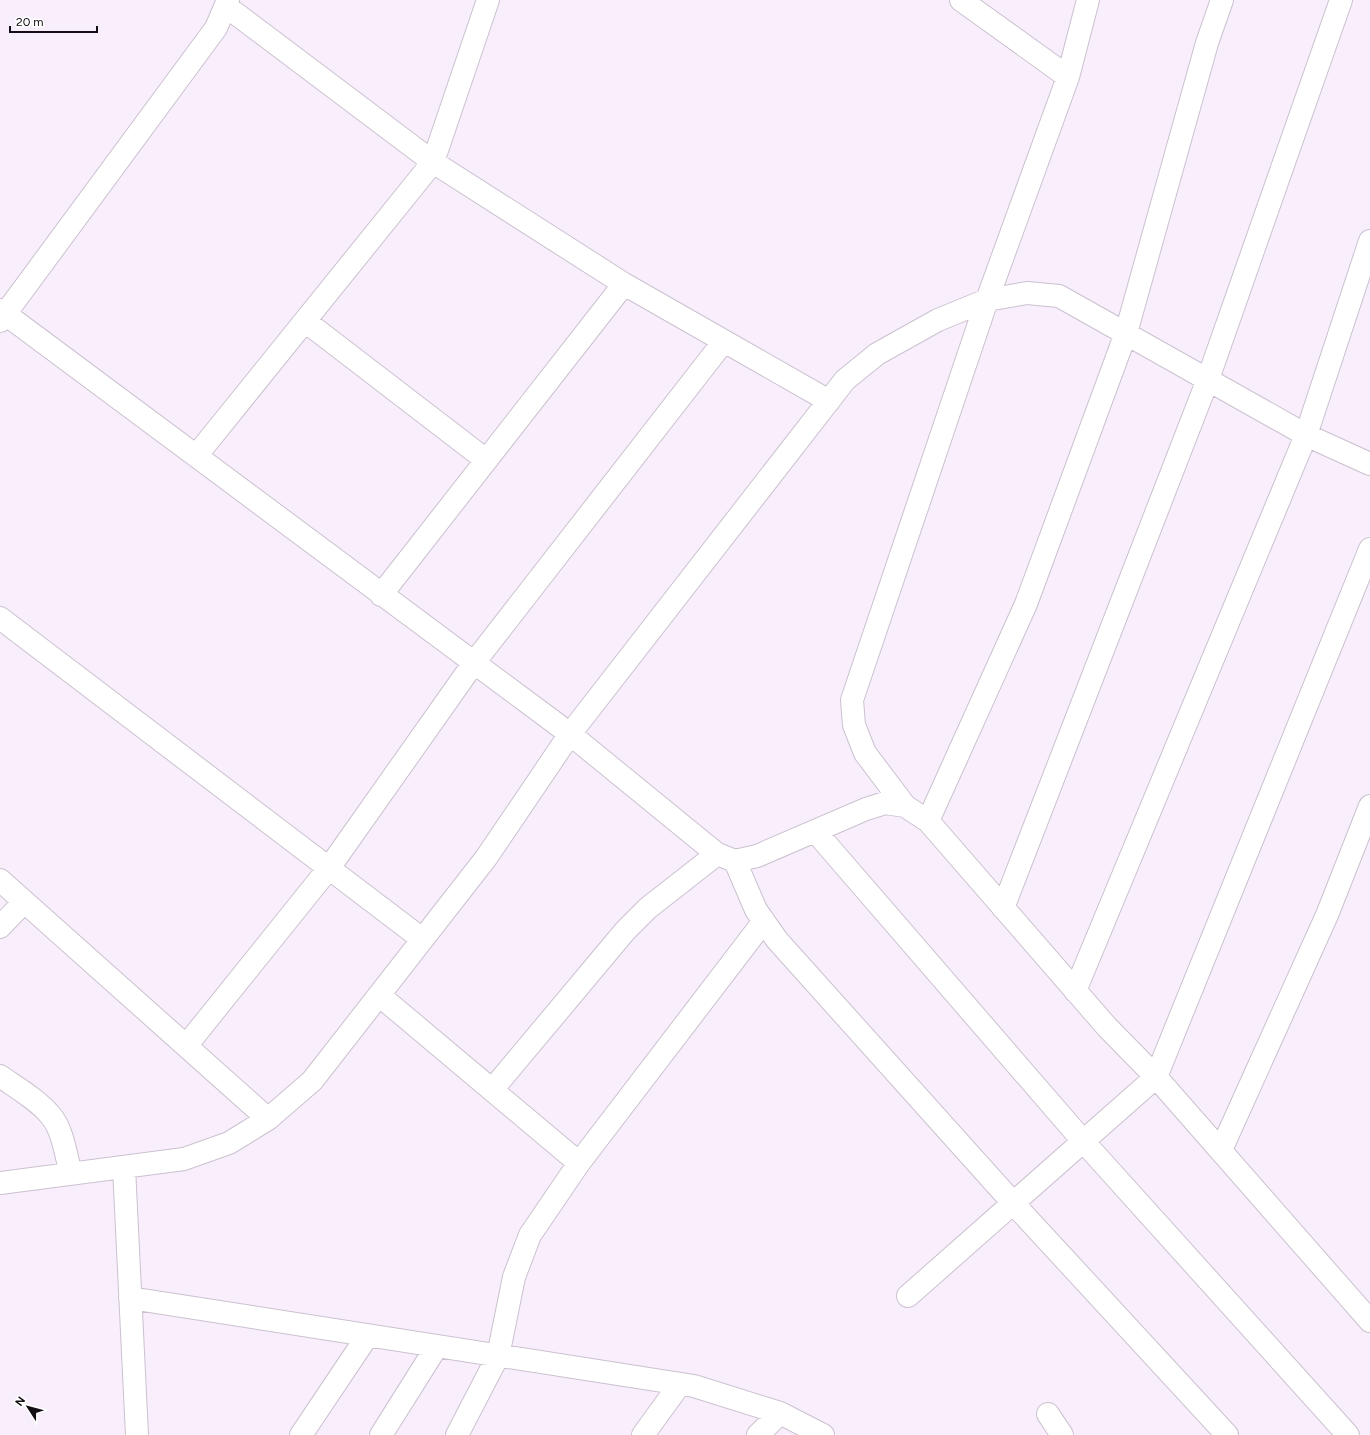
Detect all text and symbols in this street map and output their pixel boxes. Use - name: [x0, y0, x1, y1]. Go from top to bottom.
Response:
- scale bar: [10, 8, 97, 34]
- text: 20 m: [16, 15, 44, 29]
- north arrow: [8, 1387, 48, 1427]
- text: N: [13, 1394, 28, 1409]

